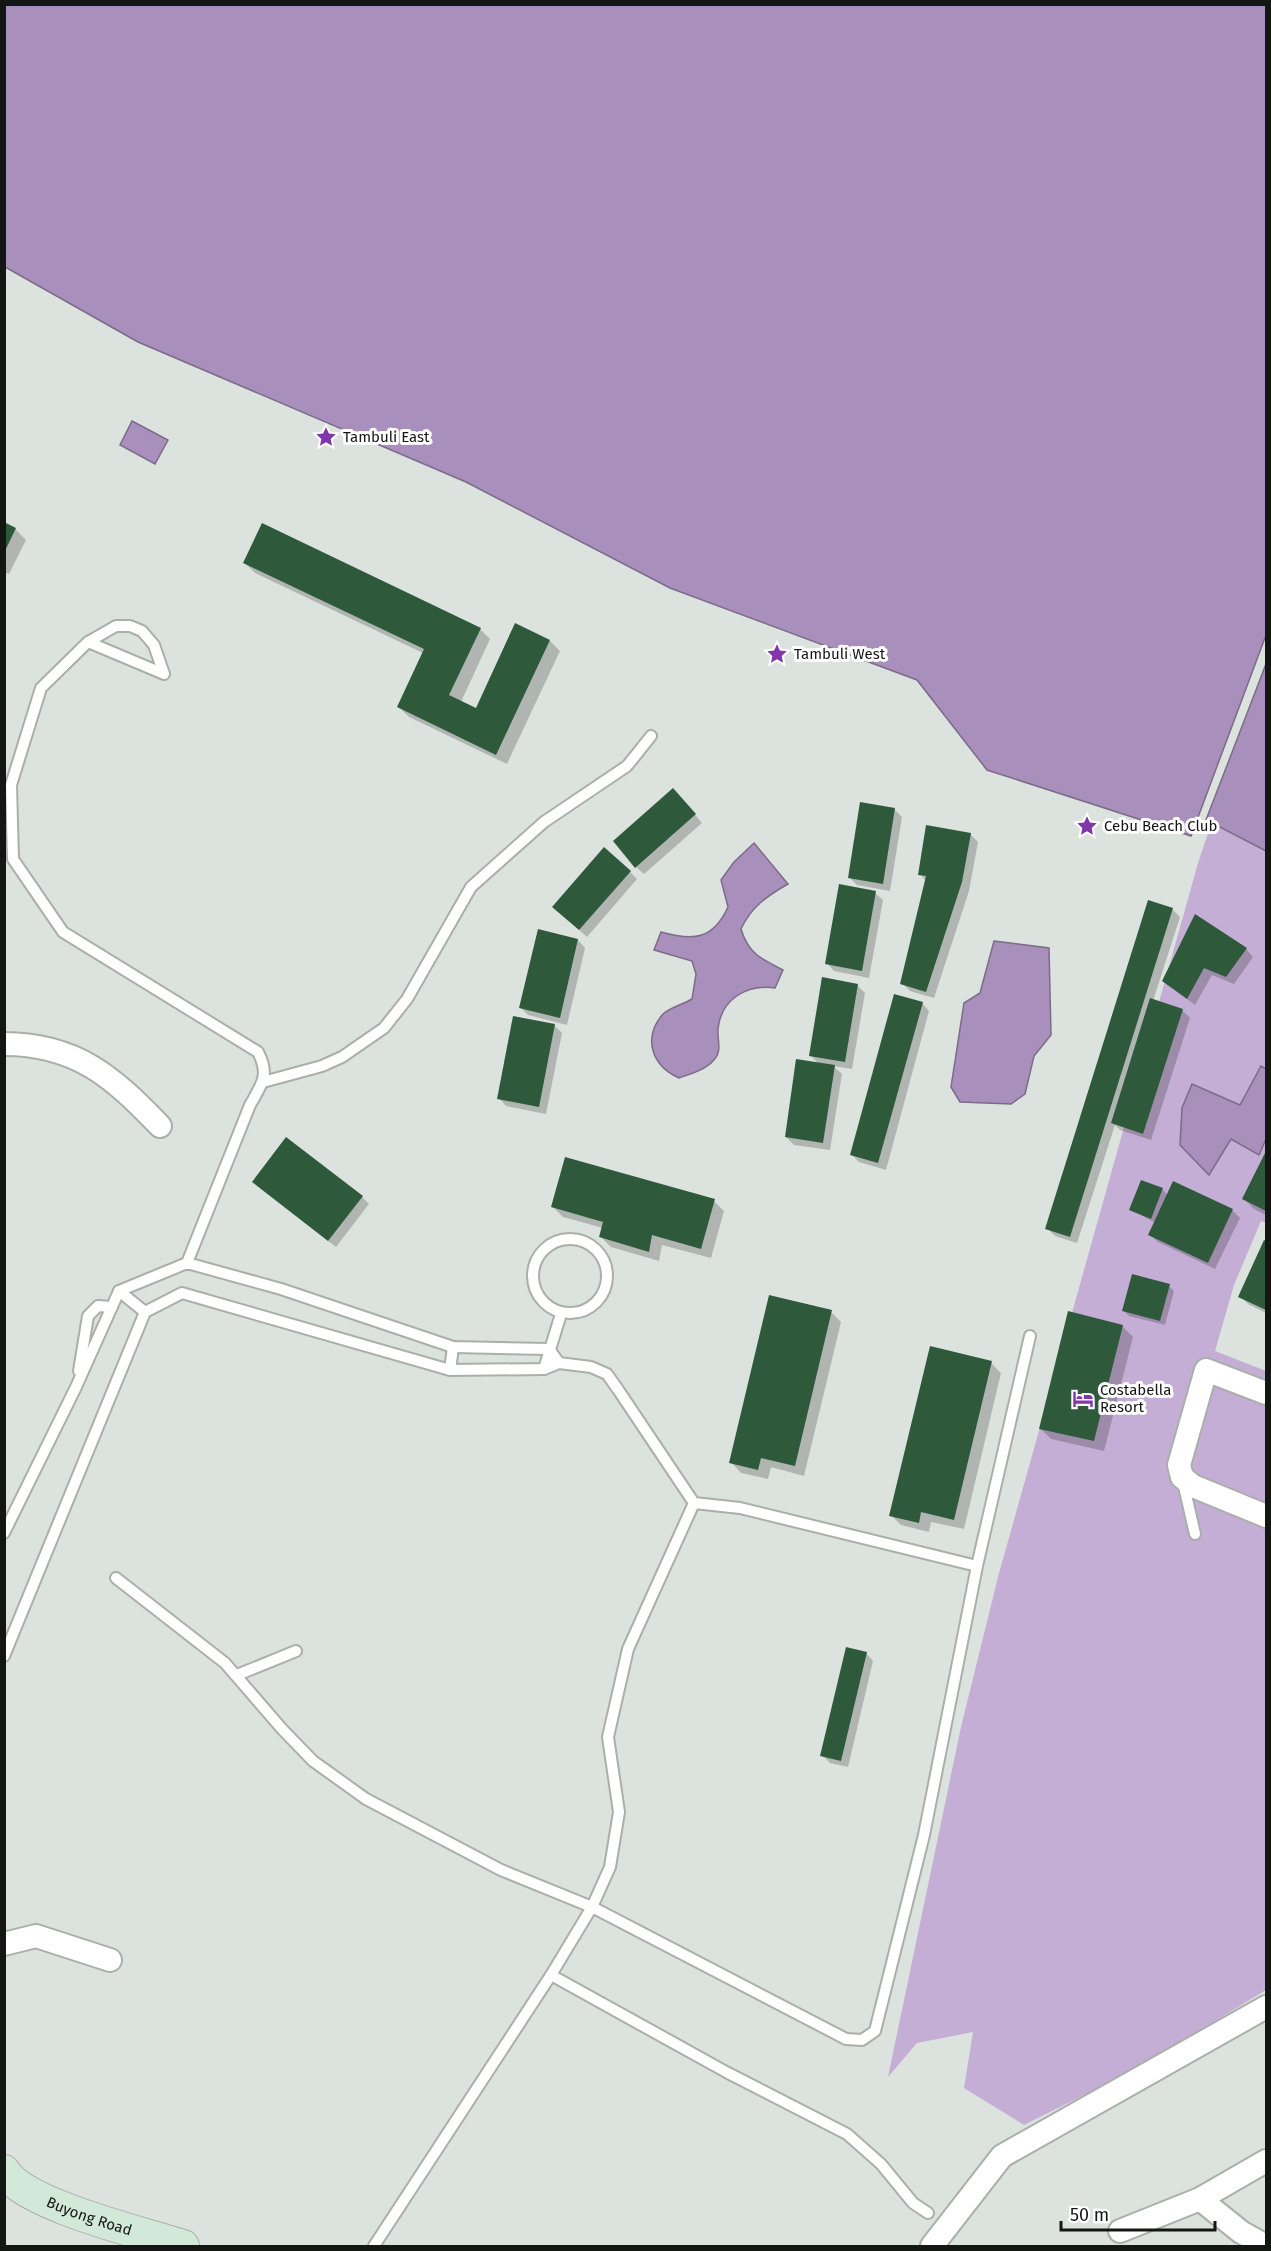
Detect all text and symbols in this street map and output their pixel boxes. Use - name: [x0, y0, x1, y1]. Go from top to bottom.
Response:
- place icon: Tambuli East: [314, 425, 338, 449]
- place label: Tambuli East: [343, 428, 430, 446]
- place icon: Tambuli West: [765, 642, 789, 666]
- place label: Tambuli West: [794, 645, 886, 663]
- place icon: Cebu Beach Club: [1075, 814, 1099, 838]
- place label: Cebu Beach Club: [1104, 817, 1217, 835]
- place label: Costabella Resort: [1100, 1381, 1171, 1416]
- hotel icon: Costabella Resort: [1071, 1387, 1095, 1411]
- street label: Buyong Road: [44, 2193, 134, 2239]
- scale bar: [1061, 2194, 1216, 2232]
- text: 50 m: [1070, 2204, 1109, 2226]

